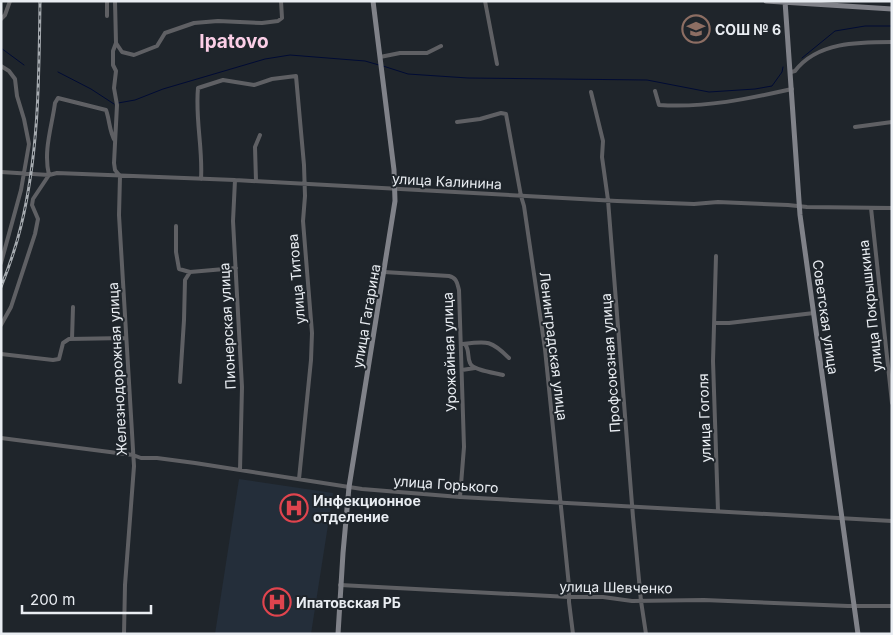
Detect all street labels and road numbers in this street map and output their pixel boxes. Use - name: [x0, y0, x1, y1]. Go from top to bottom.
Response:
- street label: улица Калинина: [392, 170, 502, 192]
- street label: улица Титова: [284, 233, 308, 325]
- street label: улица Покрышкина: [855, 239, 885, 373]
- street label: Советская улица: [810, 258, 842, 376]
- street label: Пионерская улица: [215, 262, 239, 390]
- street label: улица Гагарина: [348, 263, 384, 369]
- street label: Ленинградская улица: [536, 270, 572, 422]
- street label: Железнодорожная улица: [104, 282, 130, 456]
- street label: Урожайная улица: [438, 292, 460, 412]
- street label: Профсоюзная улица: [597, 293, 623, 433]
- street label: улица Гоголя: [694, 373, 714, 463]
- street label: улица Горького: [393, 472, 499, 496]
- street label: улица Шевченко: [559, 578, 673, 596]

